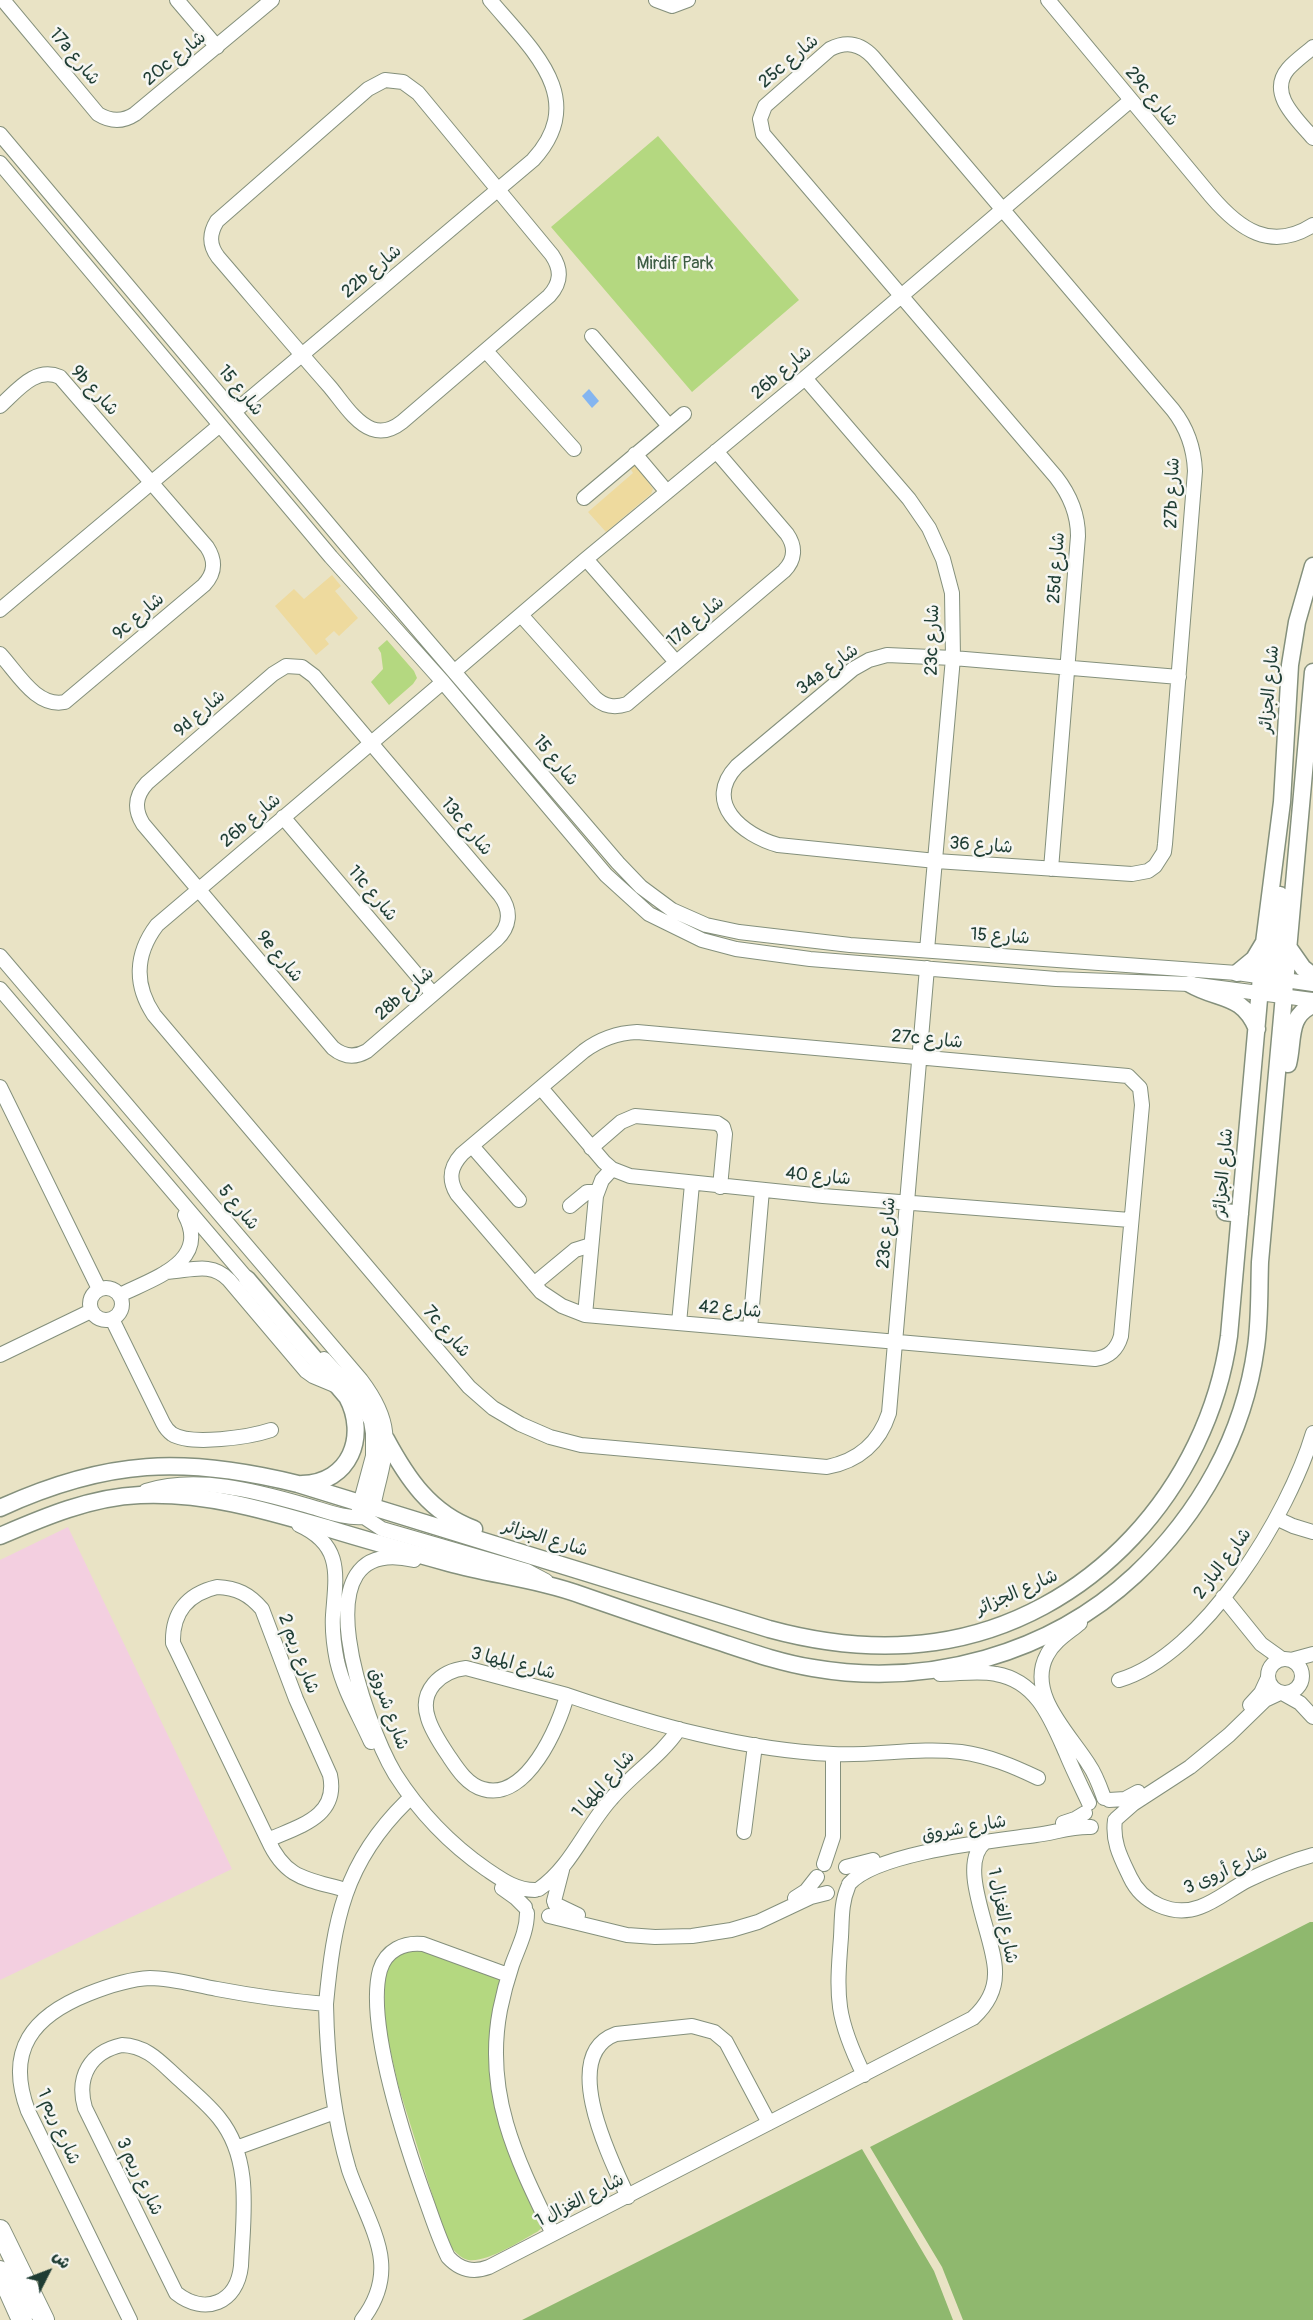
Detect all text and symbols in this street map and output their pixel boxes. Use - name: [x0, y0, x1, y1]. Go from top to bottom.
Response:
- street label: 17a شارع: [44, 24, 104, 90]
- street label: 20c شارع: [139, 27, 211, 91]
- street label: 25c شارع: [755, 31, 823, 93]
- street label: 29c شارع: [1120, 63, 1182, 131]
- street label: 22b شارع: [338, 241, 406, 303]
- park label: Mirdif Park: [637, 253, 713, 275]
- street label: 26b شارع: [747, 342, 817, 404]
- street label: 9b شارع: [65, 361, 123, 421]
- street label: شارع 15: [213, 361, 267, 421]
- street label: 27b شارع: [1161, 457, 1185, 529]
- street label: 25d شارع: [1044, 532, 1070, 604]
- street label: 9c شارع: [109, 589, 169, 645]
- street label: 17d شارع: [663, 592, 729, 652]
- street label: 23c شارع: [922, 604, 944, 676]
- street label: 34a شارع: [793, 640, 863, 700]
- street label: شارع الجزائر: [1255, 644, 1285, 734]
- street label: 9d شارع: [170, 686, 230, 742]
- street label: شارع 15: [528, 731, 582, 791]
- street label: 26b شارع: [216, 790, 286, 852]
- street label: 13c شارع: [436, 794, 496, 860]
- street label: شارع 36: [949, 833, 1013, 859]
- street label: 11c شارع: [342, 862, 402, 926]
- street label: شارع 15: [969, 924, 1031, 950]
- street label: 9e شارع: [251, 927, 307, 987]
- street label: 28b شارع: [371, 963, 439, 1025]
- street label: 27c شارع: [890, 1026, 964, 1054]
- street label: شارع الجزائر: [1209, 1127, 1239, 1217]
- street label: شارع 40: [784, 1163, 852, 1191]
- street label: شارع 5: [213, 1181, 263, 1235]
- street label: 23c شارع: [873, 1196, 901, 1270]
- street label: شارع 42: [697, 1296, 763, 1324]
- street label: 7c شارع: [418, 1302, 474, 1362]
- street label: شارع الجزائر: [500, 1516, 590, 1562]
- street label: شارع الباز 2: [1189, 1524, 1257, 1604]
- street label: شارع الجزائر: [972, 1565, 1062, 1621]
- street label: شارع ريم 2: [273, 1611, 323, 1697]
- street label: شارع المها 3: [468, 1643, 558, 1685]
- street label: شارع شروق: [363, 1665, 413, 1753]
- street label: شارع المها 1: [568, 1747, 640, 1823]
- street label: شارع شروق: [920, 1811, 1008, 1847]
- street label: شارع أروى 3: [1181, 1842, 1271, 1900]
- street label: شارع الغزال 1: [982, 1866, 1022, 1966]
- street label: شارع ريم 1: [32, 2086, 84, 2168]
- street label: شارع ريم 3: [111, 2135, 167, 2219]
- street label: شارع الغزال 1: [532, 2169, 628, 2233]
- north arrow: [18, 2242, 78, 2302]
- text: ش: [48, 2247, 75, 2273]

